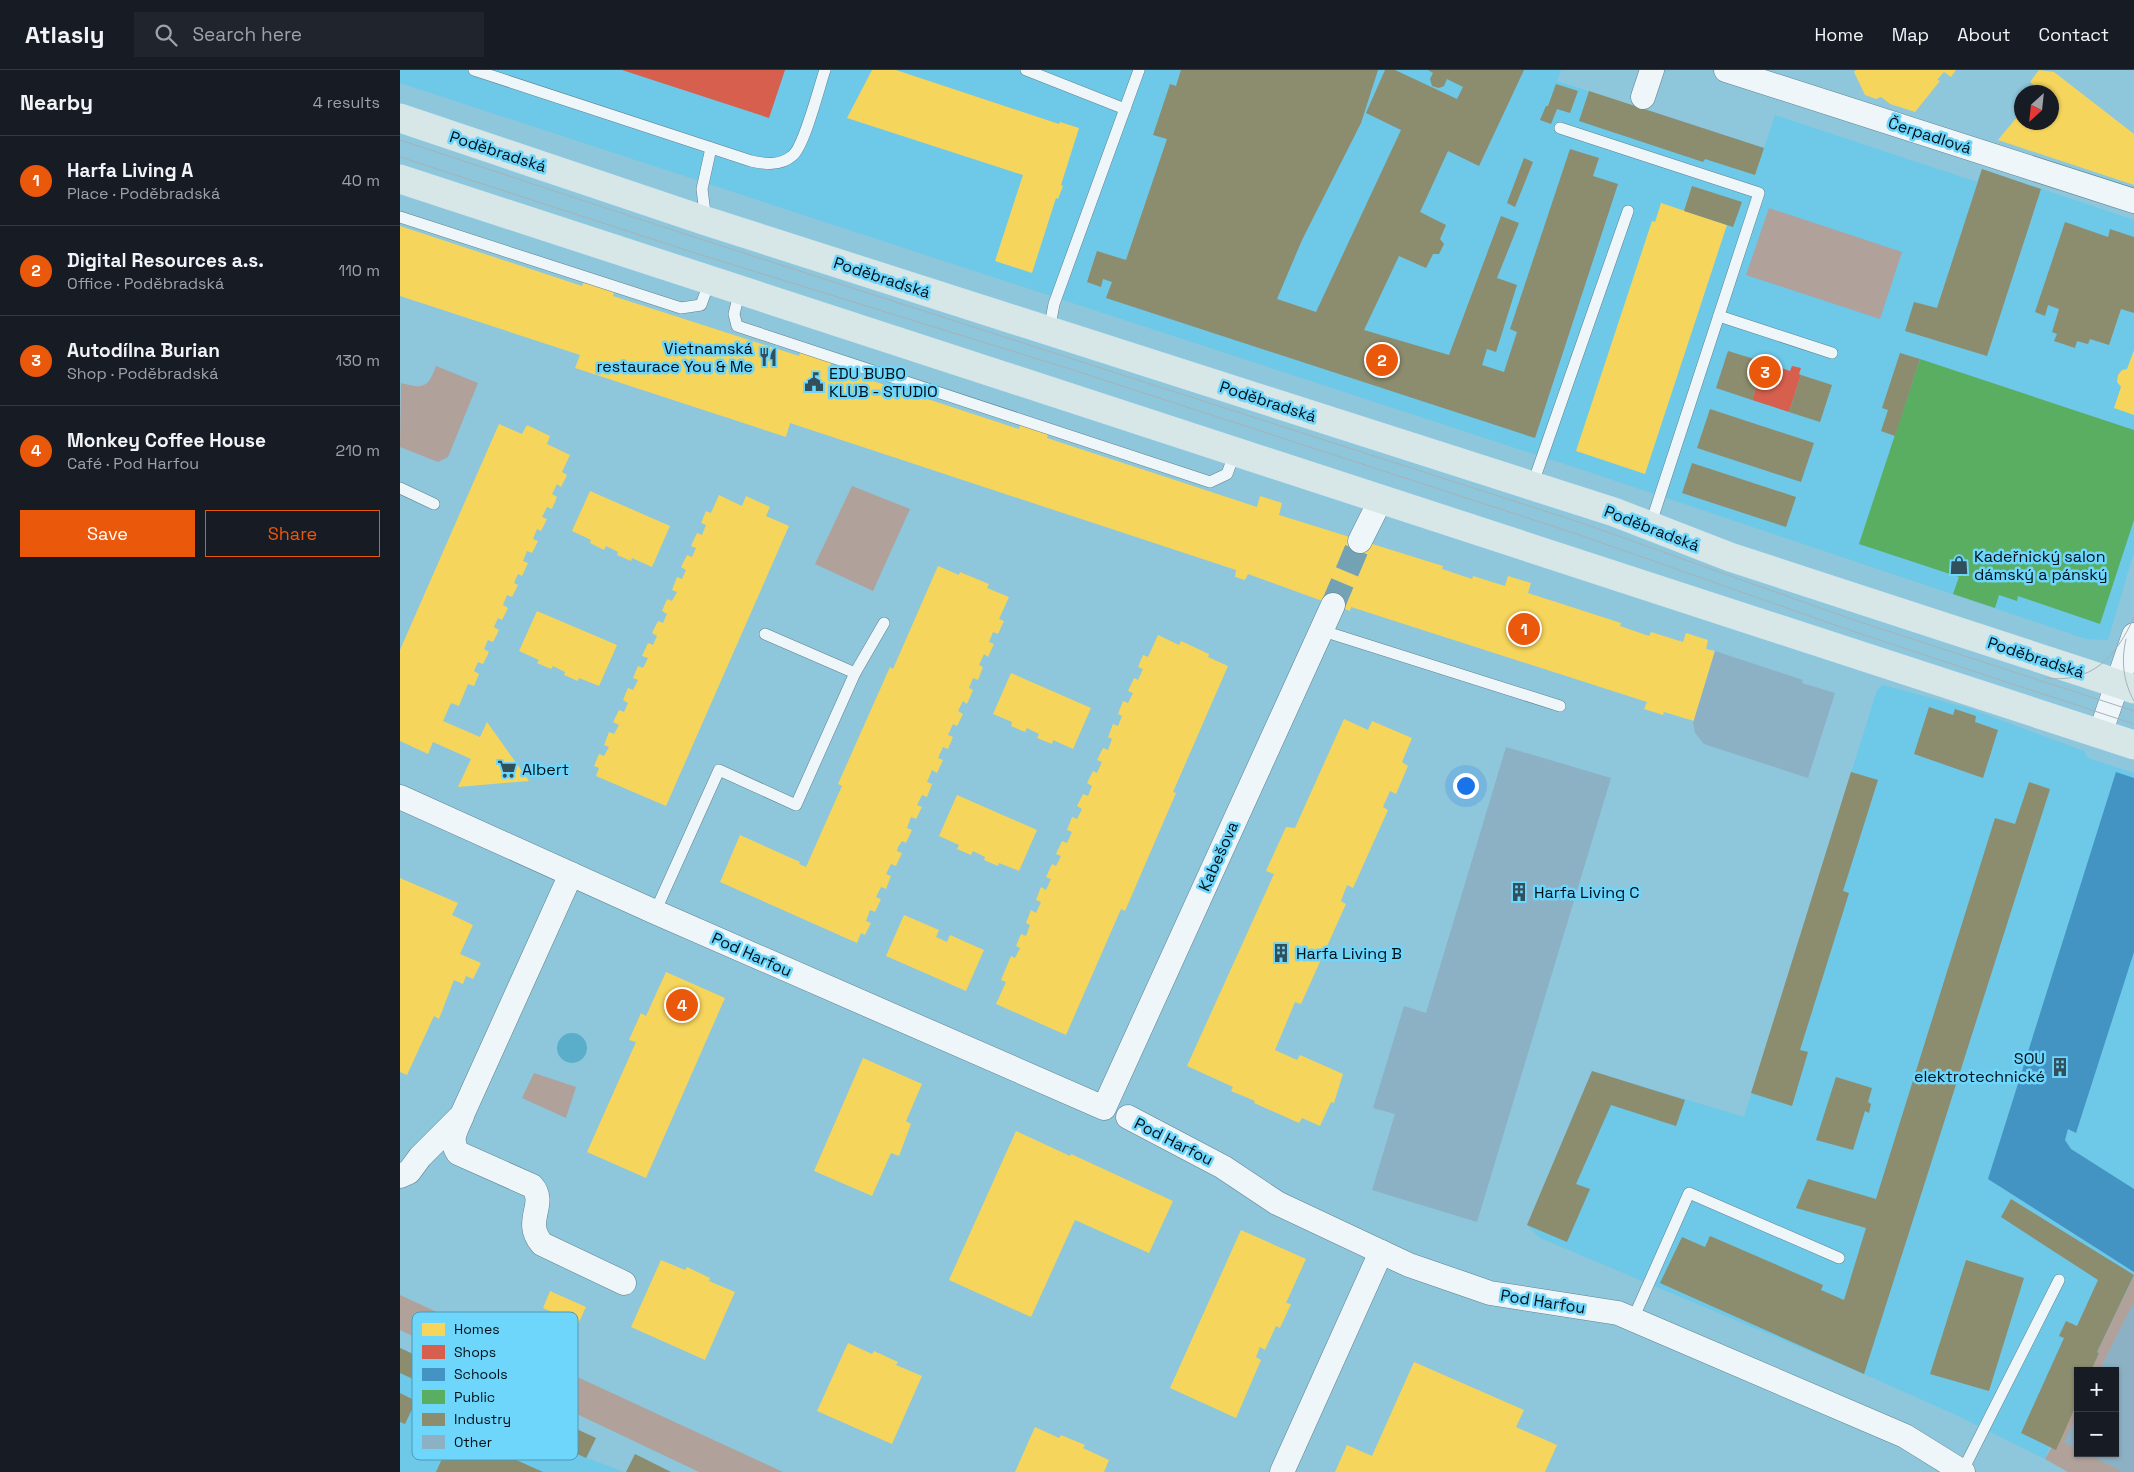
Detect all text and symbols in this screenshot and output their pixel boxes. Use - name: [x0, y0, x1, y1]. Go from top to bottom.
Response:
- search box: [134, 12, 484, 57]
- text: Atlasly: [25, 19, 104, 50]
- icon: search: [152, 21, 180, 49]
- text: Search here: [192, 22, 302, 47]
- text: Home: [1815, 23, 1864, 46]
- text: Map: [1892, 23, 1929, 46]
- text: About: [1957, 23, 2011, 46]
- text: Contact: [2039, 23, 2109, 46]
- north arrow: [2014, 85, 2059, 130]
- text: Nearby: [20, 89, 93, 116]
- text: 4 results: [313, 92, 380, 113]
- street label: Čerpadlová: [1885, 112, 1974, 159]
- street label: Poděbradská: [447, 126, 549, 177]
- text: Harfa Living A: [67, 158, 193, 183]
- text: 1: [32, 170, 40, 191]
- text: 40 m: [342, 170, 380, 191]
- text: Place · Poděbradská: [67, 183, 220, 204]
- text: Digital Resources a.s.: [67, 248, 264, 273]
- street label: Poděbradská: [831, 252, 933, 303]
- text: 2: [31, 260, 41, 281]
- text: 110 m: [338, 260, 380, 281]
- text: Office · Poděbradská: [67, 273, 224, 294]
- text: Autodílna Burian: [67, 338, 220, 363]
- place label: Vietnamská restaurace You & Me: [596, 338, 753, 377]
- pin: 2: [1366, 341, 1398, 379]
- restaurant icon: Vietnamská restaurace You & Me: [757, 346, 779, 368]
- text: 3: [31, 350, 41, 371]
- text: 130 m: [336, 350, 380, 371]
- pin: 3: [1749, 353, 1781, 391]
- text: Shop · Poděbradská: [67, 363, 218, 384]
- place label: EDU BUBO KLUB - STUDIO: [829, 363, 938, 402]
- public building icon: EDU BUBO KLUB - STUDIO: [803, 371, 825, 393]
- street label: Poděbradská: [1217, 376, 1319, 427]
- text: Monkey Coffee House: [67, 428, 266, 453]
- text: 4: [31, 440, 41, 461]
- text: 210 m: [336, 440, 380, 461]
- text: Café · Pod Harfou: [67, 453, 199, 474]
- street label: Poděbradská: [1601, 501, 1702, 556]
- button: Save: [20, 510, 195, 557]
- button: Share: [205, 510, 380, 557]
- place label: Kadeřnický salon dámský a pánský: [1974, 546, 2108, 585]
- shop icon: Kadeřnický salon dámský a pánský: [1948, 554, 1970, 576]
- pin: 1: [1508, 610, 1540, 648]
- street label: Poděbradská: [1985, 632, 2087, 683]
- supermarket icon: Albert: [496, 758, 518, 780]
- place label: Albert: [522, 759, 569, 780]
- your location: [1453, 773, 1479, 799]
- street label: Kabešova: [1194, 818, 1243, 894]
- building icon: Harfa Living C: [1508, 881, 1530, 903]
- place label: Harfa Living C: [1534, 882, 1640, 903]
- street label: Pod Harfou: [708, 927, 795, 981]
- building icon: Harfa Living B: [1270, 942, 1292, 964]
- place label: Harfa Living B: [1296, 943, 1402, 964]
- pin: 4: [666, 986, 698, 1024]
- place label: SOU elektrotechnické: [1914, 1048, 2045, 1087]
- building icon: SOU elektrotechnické: [2049, 1056, 2071, 1078]
- street label: Pod Harfou: [1131, 1113, 1217, 1170]
- street label: Pod Harfou: [1499, 1284, 1587, 1319]
- legend: [412, 1312, 578, 1460]
- text: Homes: [454, 1320, 500, 1338]
- text: Shops: [454, 1343, 496, 1361]
- text: Schools: [454, 1365, 508, 1383]
- map controls: [2074, 1367, 2119, 1457]
- button: +: [2074, 1367, 2119, 1412]
- text: Public: [454, 1388, 495, 1406]
- text: Industry: [454, 1410, 511, 1428]
- button: −: [2074, 1412, 2119, 1457]
- text: Other: [454, 1433, 492, 1451]

